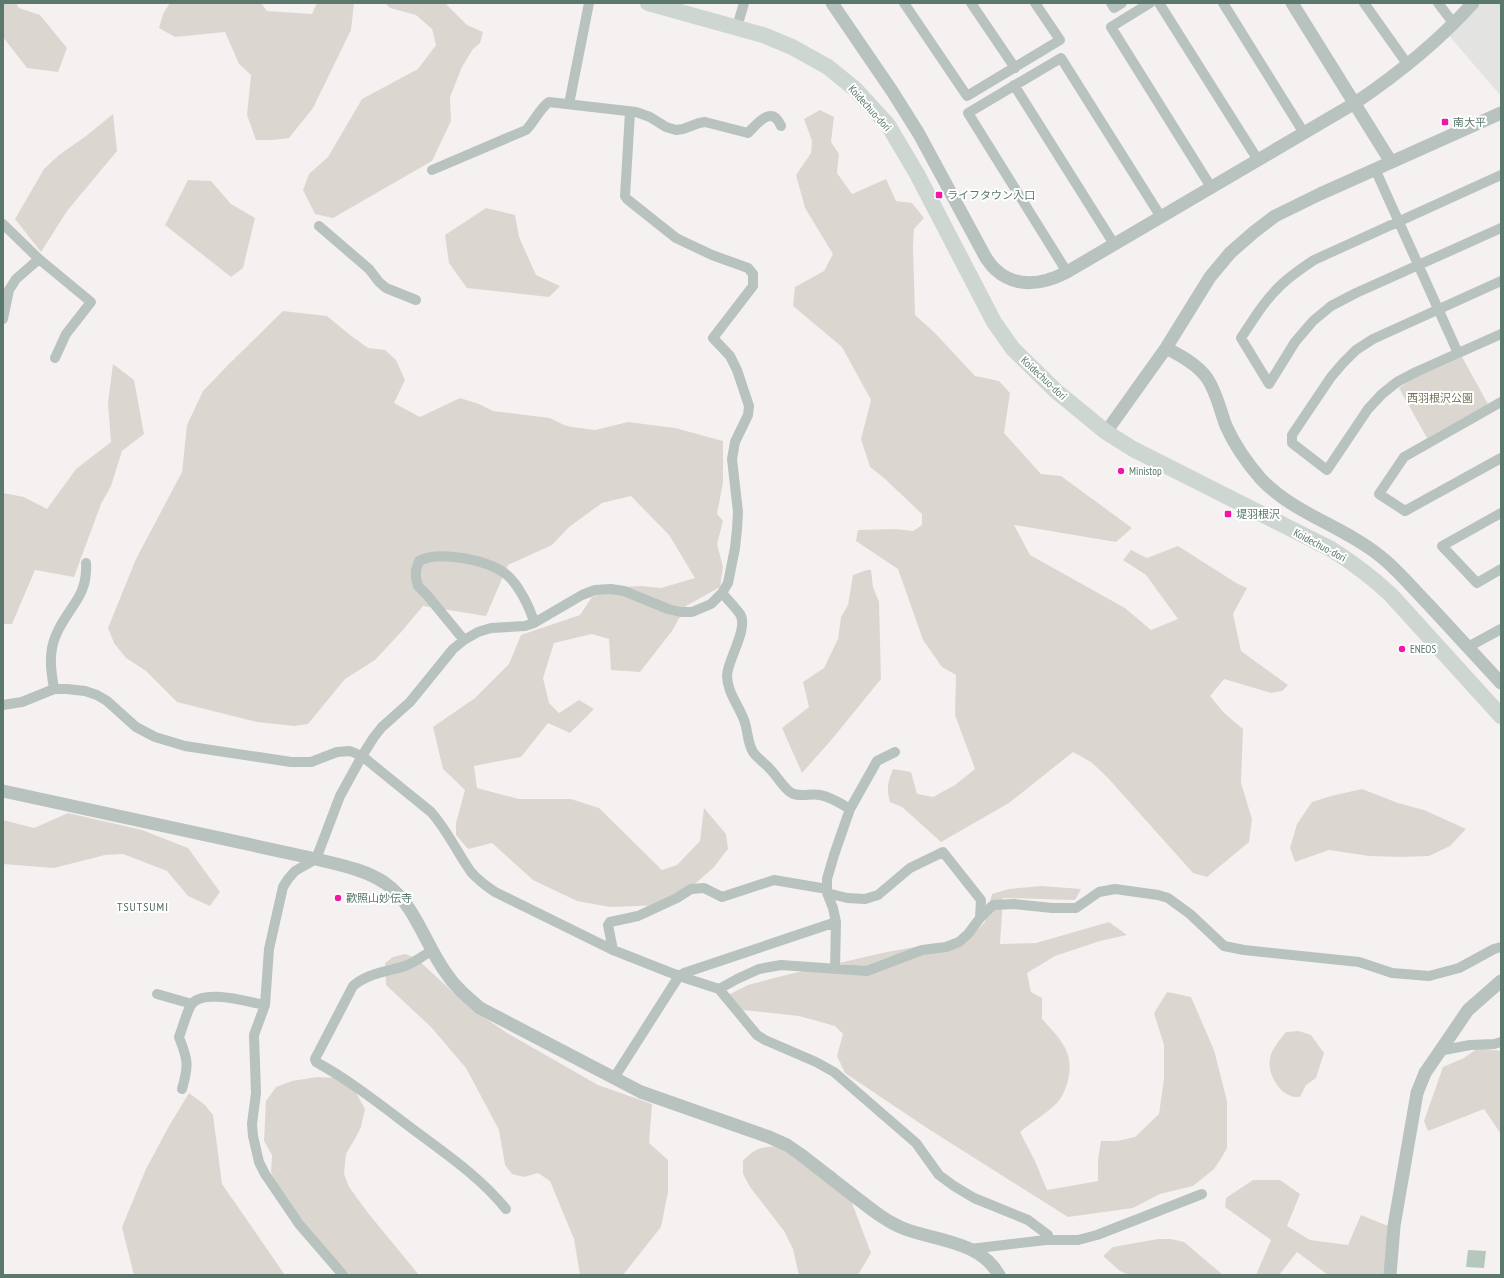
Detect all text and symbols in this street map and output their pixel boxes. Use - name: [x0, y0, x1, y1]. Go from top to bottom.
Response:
- street label: Koidechuo-dori: [845, 82, 895, 134]
- place label: 南大平: [1453, 115, 1486, 129]
- marker: 南大平: [1440, 117, 1450, 127]
- place label: ライフタウン入口: [947, 188, 1035, 202]
- marker: ライフタウン入口: [934, 190, 944, 200]
- street label: Koidechuo-dori: [1018, 353, 1070, 403]
- park label: 西羽根沢公園: [1407, 391, 1473, 405]
- place label: Ministop: [1129, 464, 1162, 478]
- marker: Ministop: [1116, 466, 1126, 476]
- place label: 堤羽根沢: [1236, 507, 1280, 521]
- marker: 堤羽根沢: [1223, 509, 1233, 519]
- street label: Koidechuo-dori: [1291, 525, 1349, 565]
- place label: ENEOS: [1410, 642, 1436, 656]
- marker: ENEOS: [1397, 644, 1407, 654]
- place label: 歡照山妙伝寺: [346, 891, 412, 905]
- marker: 歡照山妙伝寺: [333, 893, 343, 903]
- district label: TSUTSUMI: [117, 899, 169, 914]

